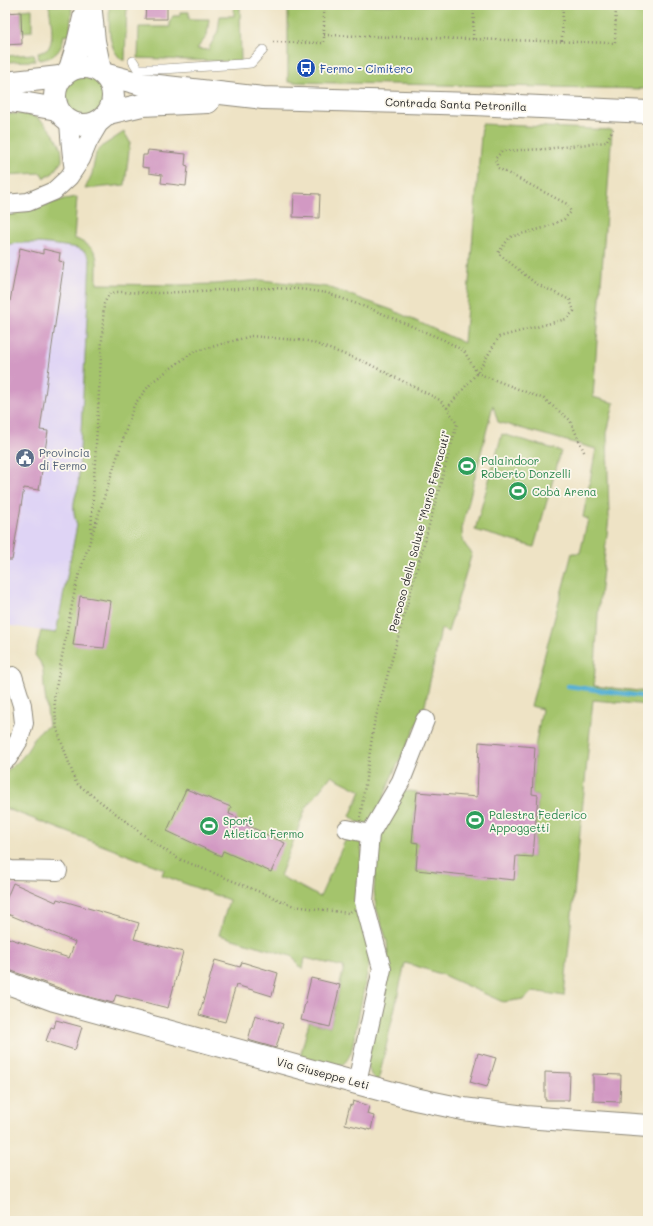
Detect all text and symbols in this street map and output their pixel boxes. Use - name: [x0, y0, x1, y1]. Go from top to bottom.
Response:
- bus stop icon: Fermo - Cimitero: [295, 57, 317, 79]
- place label: Fermo - Cimitero: [320, 61, 413, 76]
- street label: Contrada Santa Petronilla: [385, 94, 527, 114]
- street label: Percoso della Salute "Mario Ferracuti": [385, 429, 453, 633]
- place label: Provincia di Fermo: [39, 445, 90, 473]
- public building icon: Provincia di Fermo: [14, 447, 36, 469]
- place label: Palaindoor Roberto Donzelli: [481, 453, 571, 481]
- sports icon: Palaindoor Roberto Donzelli: [456, 455, 478, 477]
- sports icon: Cobà Arena: [507, 480, 529, 502]
- place label: Cobà Arena: [532, 484, 597, 499]
- place label: Palestra Federico Appoggetti: [489, 807, 587, 835]
- sports icon: Palestra Federico Appoggetti: [464, 809, 486, 831]
- place label: Sport Atletica Fermo: [223, 813, 304, 841]
- sports icon: Sport Atletica Fermo: [198, 815, 220, 837]
- street label: Via Giuseppe Leti: [275, 1053, 371, 1093]

